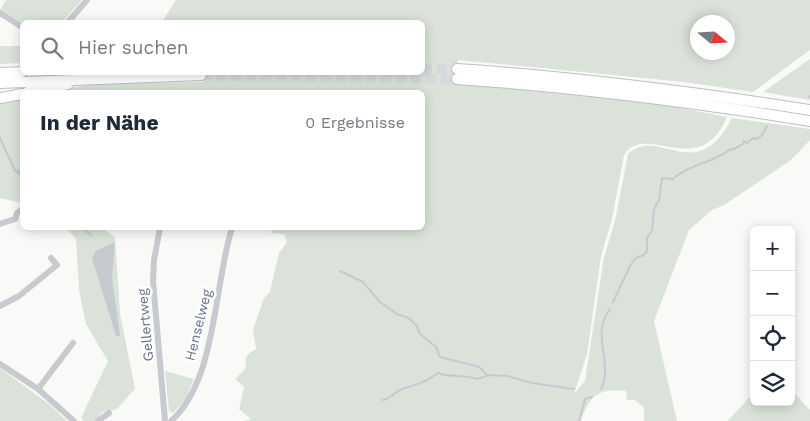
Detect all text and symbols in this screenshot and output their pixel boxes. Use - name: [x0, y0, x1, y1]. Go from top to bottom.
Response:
- north arrow: [690, 15, 735, 60]
- search box: [20, 20, 425, 75]
- icon: search: [38, 34, 66, 62]
- text: Hier suchen: [78, 36, 189, 59]
- text: In der Nähe: [40, 110, 159, 135]
- text: 0 Ergebnisse: [305, 113, 405, 132]
- map controls: [750, 226, 795, 406]
- button: +: [750, 226, 795, 271]
- button: −: [750, 271, 795, 316]
- street label: Gellertweg: [134, 287, 156, 362]
- street label: Henselweg: [181, 287, 215, 363]
- button: locate: [750, 316, 795, 361]
- button: layers: [750, 361, 795, 406]

